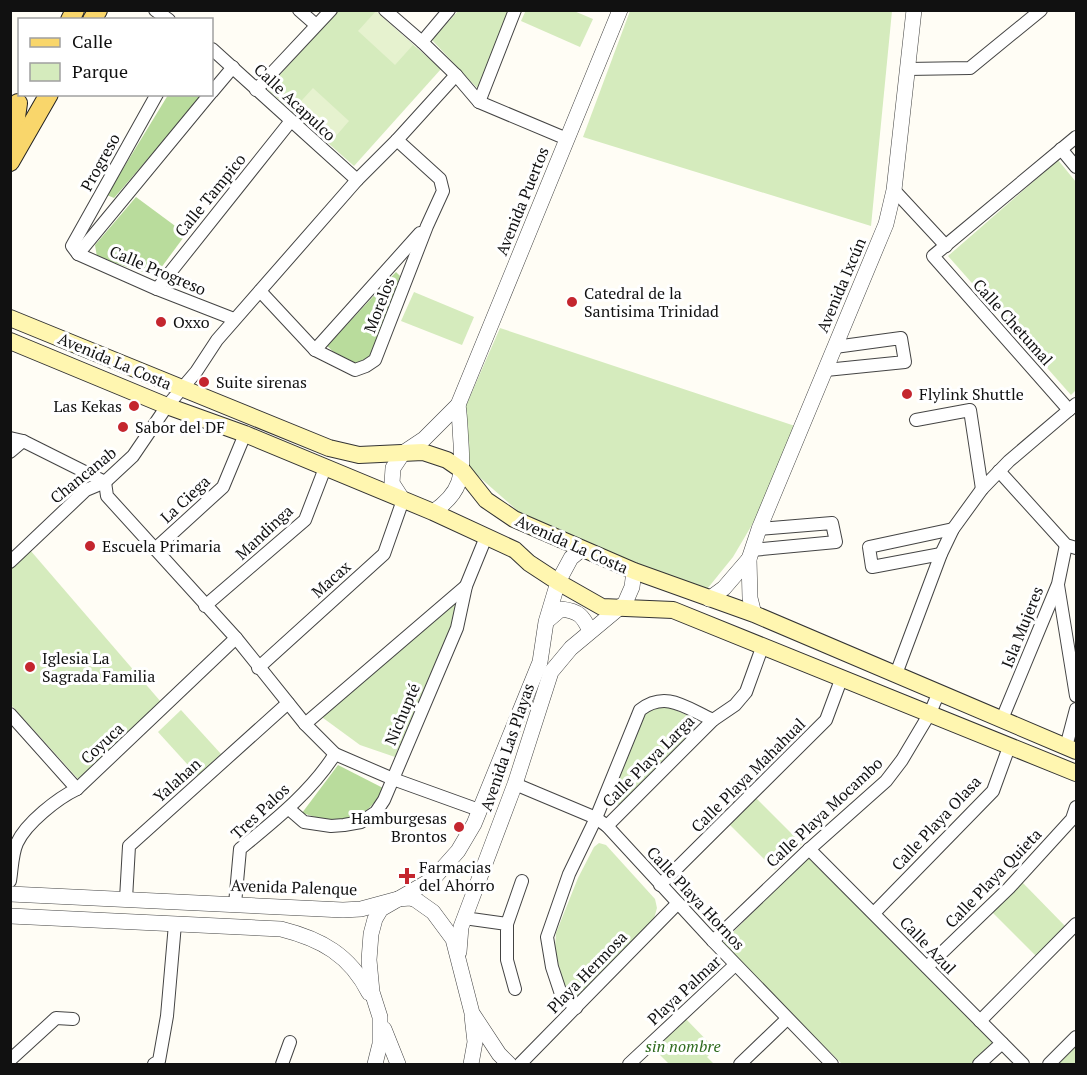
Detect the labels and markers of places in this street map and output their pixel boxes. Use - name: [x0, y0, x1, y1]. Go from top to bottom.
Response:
- place label: Catedral de la Santisima Trinidad: [584, 282, 719, 322]
- marker: Catedral de la Santisima Trinidad: [565, 295, 579, 309]
- place label: Oxxo: [173, 311, 210, 333]
- marker: Oxxo: [154, 315, 168, 329]
- place label: Suite sirenas: [216, 371, 307, 393]
- marker: Suite sirenas: [197, 375, 211, 389]
- place label: Flylink Shuttle: [919, 383, 1024, 405]
- marker: Flylink Shuttle: [900, 387, 914, 401]
- place label: Las Kekas: [53, 395, 122, 417]
- marker: Las Kekas: [127, 399, 141, 413]
- place label: Sabor del DF: [135, 416, 225, 438]
- marker: Sabor del DF: [116, 420, 130, 434]
- place label: Escuela Primaria: [102, 535, 221, 557]
- marker: Escuela Primaria: [83, 539, 97, 553]
- place label: Iglesia La Sagrada Familia: [42, 647, 155, 687]
- marker: Iglesia La Sagrada Familia: [23, 660, 37, 674]
- place label: Hamburgesas Brontos: [351, 807, 447, 847]
- marker: Hamburgesas Brontos: [452, 820, 466, 834]
- place label: Farmacias del Ahorro: [419, 856, 495, 896]
- marker: Farmacias del Ahorro: [400, 869, 414, 883]

